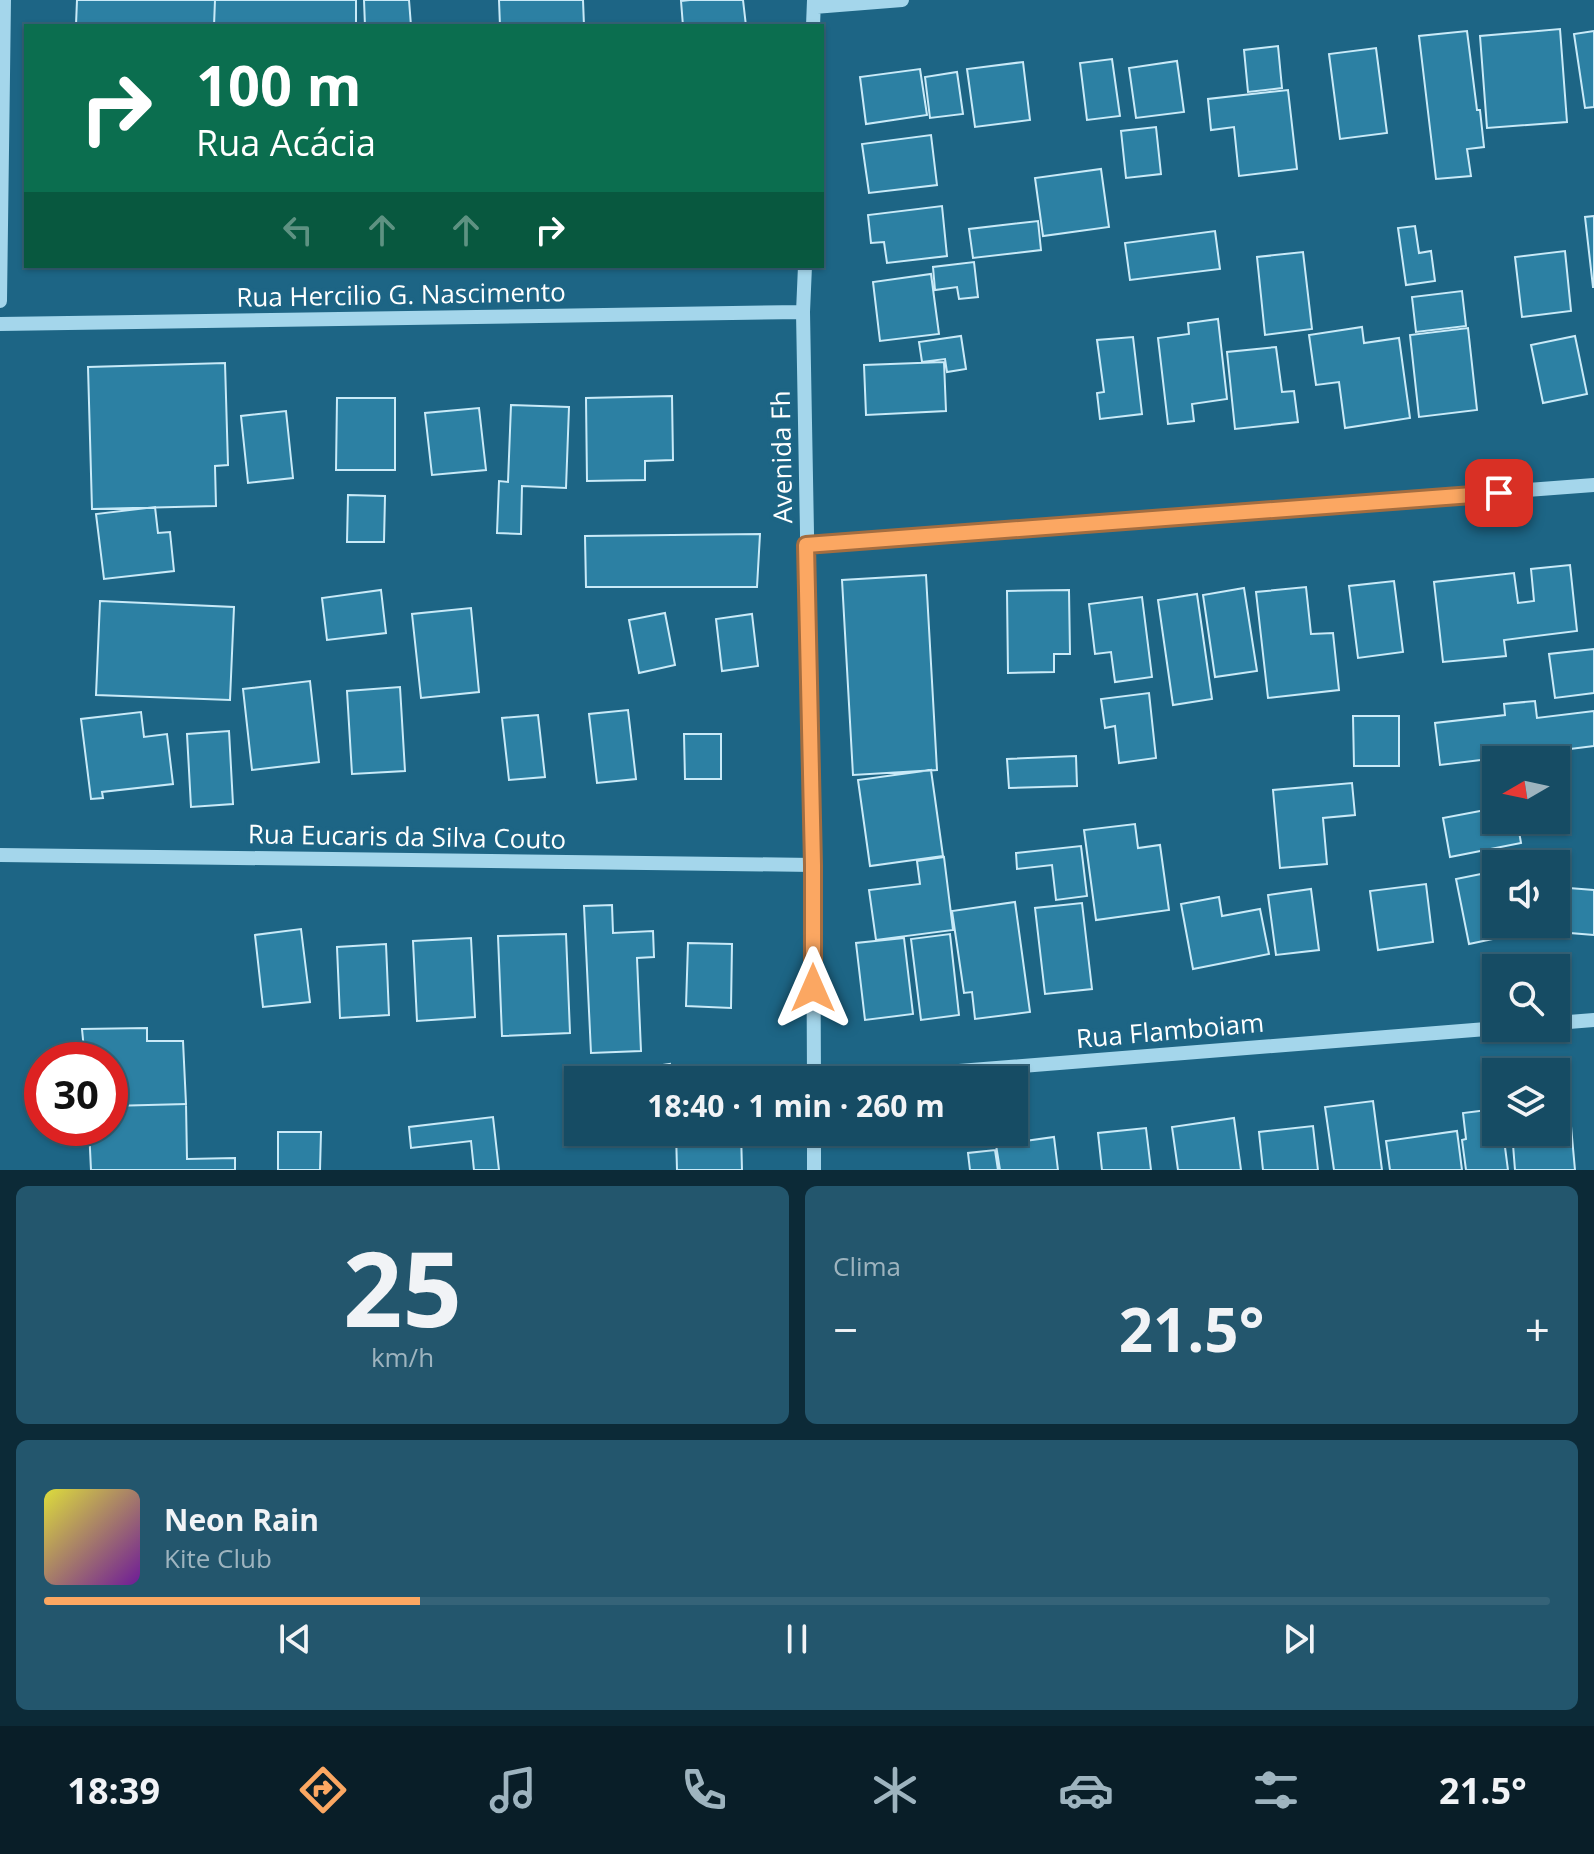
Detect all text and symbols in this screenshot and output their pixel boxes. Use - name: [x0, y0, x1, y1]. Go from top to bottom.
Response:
- text: 100 m: [196, 46, 362, 122]
- icon: right: [64, 56, 168, 160]
- text: Rua Acácia: [196, 118, 376, 167]
- icon: left: [276, 208, 320, 252]
- icon: ahead: [360, 208, 404, 252]
- icon: ahead: [444, 208, 488, 252]
- icon: right: [528, 208, 572, 252]
- street label: Rua Hercilio G. Nascimento: [236, 273, 566, 315]
- street label: Avenida Fh: [762, 390, 800, 524]
- pin: [1465, 459, 1533, 527]
- icon: arrive: [1477, 471, 1521, 515]
- north arrow: [1482, 746, 1570, 834]
- map controls: [1482, 746, 1570, 1146]
- street label: Rua Eucaris da Silva Couto: [248, 815, 566, 857]
- button: sound: [1482, 850, 1570, 938]
- position arrow: [771, 946, 855, 1030]
- button: search: [1482, 954, 1570, 1042]
- street label: Rua Flamboiam: [1075, 1004, 1265, 1056]
- speed limit sign: 30: [24, 1042, 128, 1146]
- button: layers: [1482, 1058, 1570, 1146]
- text: 18:40 · 1 min · 260 m: [647, 1085, 945, 1126]
- text: 25: [343, 1216, 462, 1357]
- text: Clima: [833, 1248, 901, 1284]
- text: 21.5°: [1119, 1288, 1264, 1370]
- text: −: [833, 1299, 858, 1359]
- text: +: [1525, 1299, 1550, 1359]
- text: km/h: [371, 1339, 434, 1375]
- text: Neon Rain: [164, 1499, 319, 1540]
- text: Kite Club: [164, 1540, 272, 1576]
- icon: previous: [273, 1617, 317, 1661]
- icon: pause: [775, 1617, 819, 1661]
- icon: next: [1277, 1617, 1321, 1661]
- icon: directions: [295, 1762, 351, 1818]
- icon: music: [485, 1762, 541, 1818]
- icon: phone: [676, 1762, 732, 1818]
- icon: climate: [867, 1762, 923, 1818]
- icon: car: [1058, 1762, 1114, 1818]
- icon: filters: [1248, 1762, 1304, 1818]
- text: 18:39: [67, 1766, 160, 1815]
- text: 21.5°: [1439, 1766, 1527, 1815]

